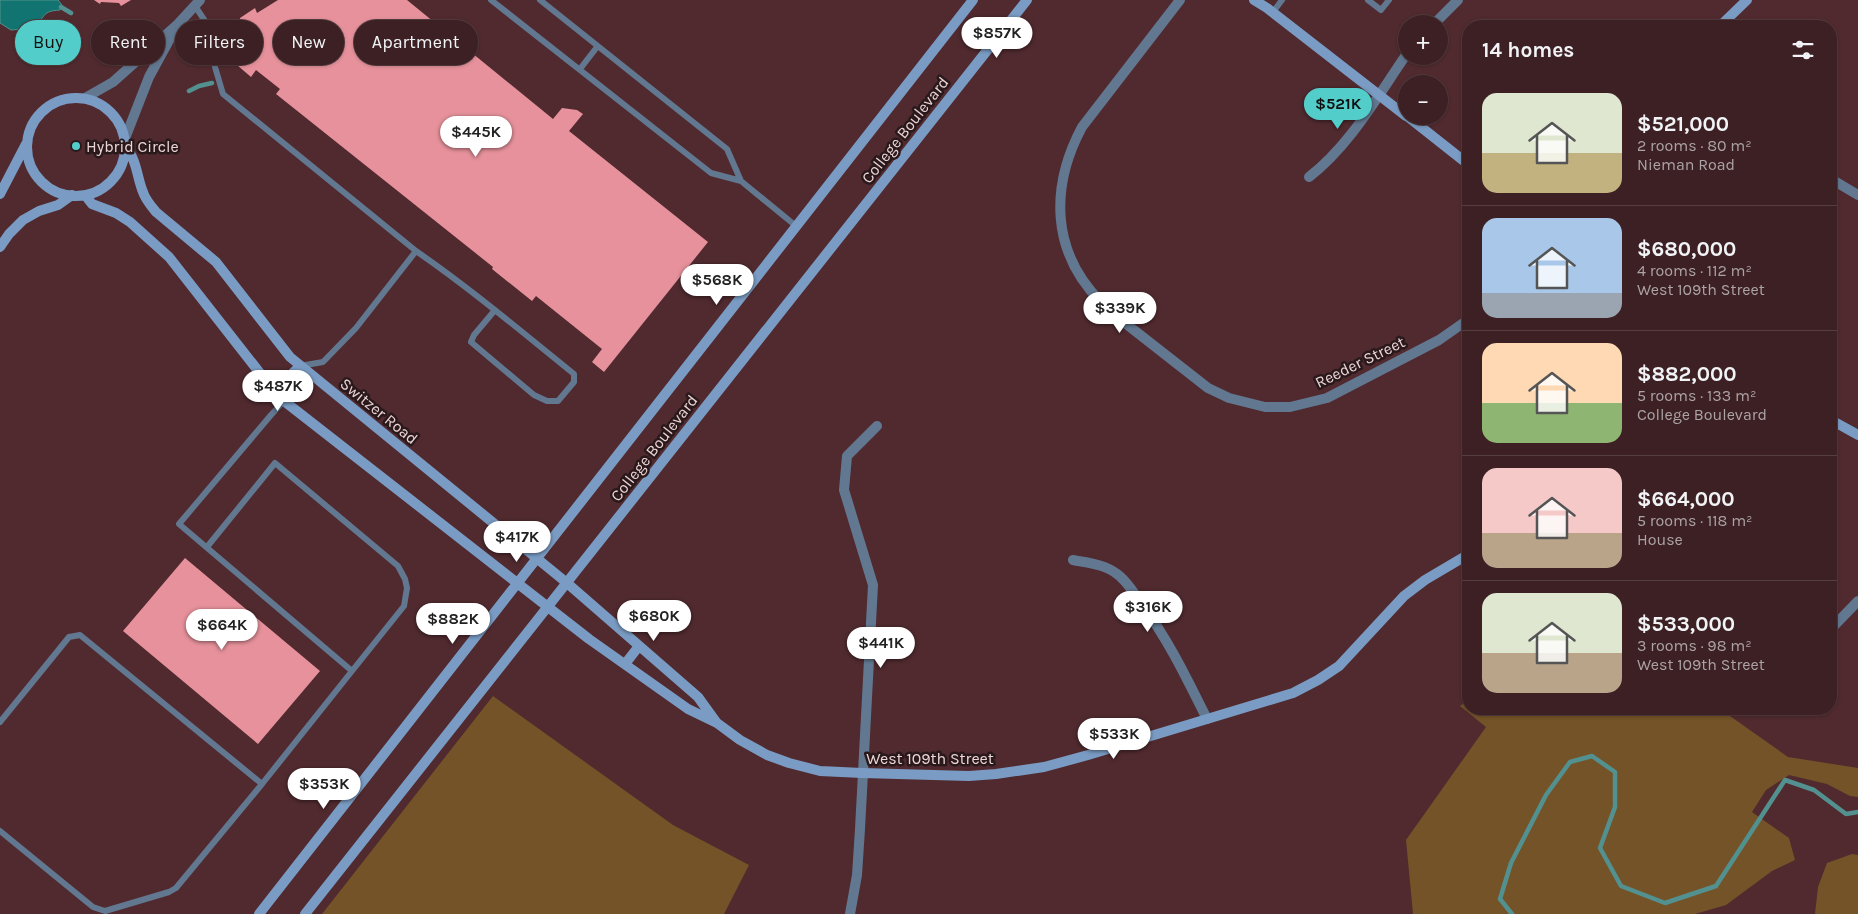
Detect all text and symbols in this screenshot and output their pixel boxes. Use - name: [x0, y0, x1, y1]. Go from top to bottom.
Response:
- map controls: [1398, 15, 1448, 125]
- button: +: [1398, 15, 1448, 65]
- pin: $857K: [962, 17, 1032, 59]
- chip: Buy: [15, 20, 81, 65]
- chip: Rent: [91, 20, 165, 65]
- chip: Filters: [175, 20, 263, 65]
- chip: New: [273, 20, 344, 65]
- chip: Apartment: [354, 20, 478, 65]
- text: $857K: [972, 23, 1022, 42]
- icon: filters: [1789, 36, 1817, 64]
- text: 14 homes: [1482, 38, 1574, 62]
- street label: College Boulevard: [858, 73, 952, 187]
- button: −: [1398, 75, 1448, 125]
- pin: $521K: [1303, 88, 1373, 130]
- text: $521K: [1315, 94, 1361, 113]
- text: $521,000: [1637, 112, 1729, 136]
- icon: home: [1522, 113, 1582, 173]
- pin: $445K: [441, 116, 511, 158]
- text: $445K: [451, 122, 501, 141]
- text: 2 rooms · 80 m²: [1637, 136, 1752, 155]
- place label: Hybrid Circle: [86, 137, 179, 156]
- marker: Hybrid Circle: [70, 140, 82, 152]
- text: Nieman Road: [1637, 155, 1735, 174]
- text: $680,000: [1637, 237, 1736, 261]
- icon: home: [1522, 238, 1582, 298]
- text: 4 rooms · 112 m²: [1637, 261, 1752, 280]
- pin: $568K: [682, 264, 752, 306]
- text: $568K: [692, 270, 742, 289]
- text: West 109th Street: [1637, 280, 1765, 299]
- pin: $339K: [1085, 292, 1155, 334]
- text: $339K: [1094, 298, 1146, 317]
- street label: Reeder Street: [1312, 332, 1408, 392]
- text: $882,000: [1637, 362, 1737, 386]
- icon: home: [1522, 363, 1582, 423]
- pin: $487K: [243, 370, 313, 412]
- street label: Switzer Road: [336, 374, 422, 448]
- text: $487K: [253, 376, 303, 395]
- text: 5 rooms · 133 m²: [1637, 386, 1756, 405]
- street label: College Boulevard: [607, 391, 701, 505]
- text: College Boulevard: [1637, 405, 1767, 424]
- text: $664,000: [1637, 487, 1735, 511]
- icon: home: [1522, 488, 1582, 548]
- text: 5 rooms · 118 m²: [1637, 511, 1753, 530]
- pin: $417K: [482, 520, 552, 563]
- text: $417K: [495, 527, 539, 546]
- text: House: [1637, 530, 1683, 549]
- pin: $316K: [1113, 590, 1183, 633]
- text: $316K: [1125, 597, 1171, 616]
- pin: $680K: [619, 600, 689, 642]
- pin: $882K: [418, 602, 488, 645]
- text: $680K: [628, 606, 680, 625]
- pin: $664K: [187, 608, 257, 651]
- text: $882K: [427, 609, 479, 628]
- text: $533,000: [1637, 612, 1735, 636]
- icon: home: [1522, 613, 1582, 673]
- text: $664K: [197, 615, 247, 634]
- pin: $441K: [846, 626, 916, 669]
- text: $441K: [858, 633, 904, 652]
- text: 3 rooms · 98 m²: [1637, 636, 1752, 655]
- text: West 109th Street: [1637, 655, 1765, 674]
- pin: $533K: [1079, 718, 1149, 760]
- text: $533K: [1089, 724, 1139, 743]
- street label: West 109th Street: [866, 749, 994, 768]
- pin: $353K: [289, 768, 359, 810]
- text: $353K: [299, 774, 349, 793]

